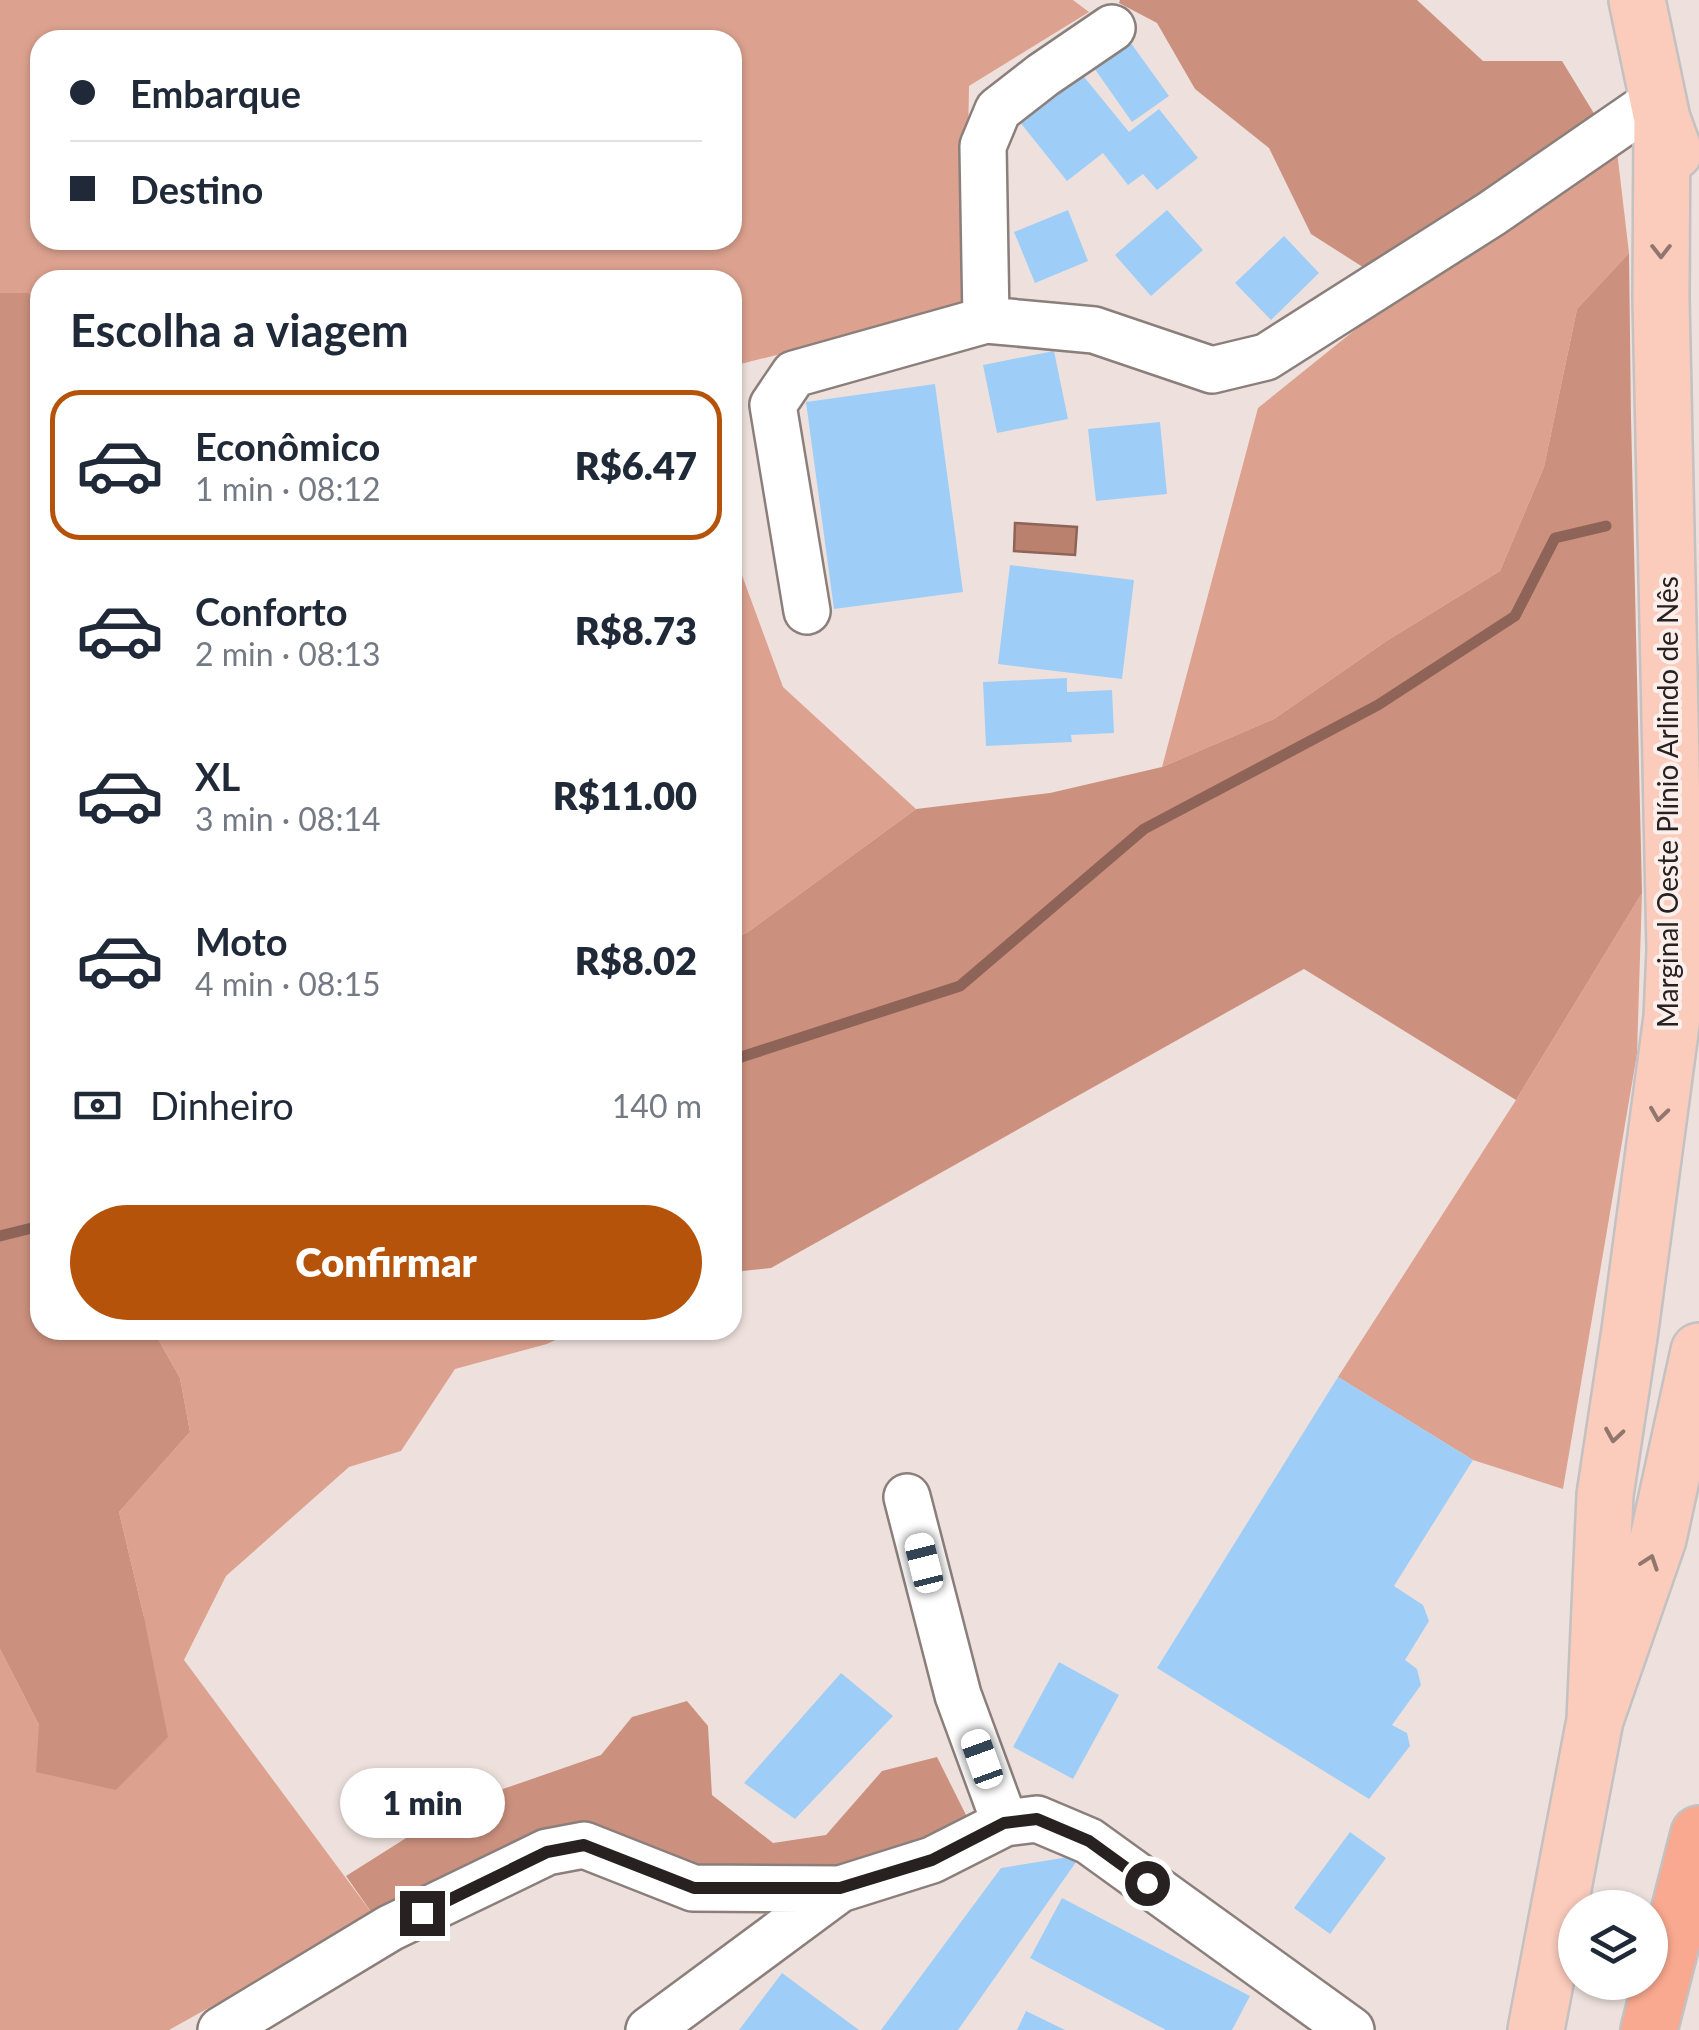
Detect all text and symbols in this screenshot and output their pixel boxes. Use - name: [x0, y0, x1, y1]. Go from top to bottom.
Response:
- text: Embarque: [130, 70, 301, 116]
- text: Destino: [130, 166, 263, 212]
- one-way arrow: [1651, 244, 1672, 260]
- text: Escolha a viagem: [70, 303, 409, 357]
- icon: car: [75, 420, 165, 510]
- text: Econômico: [195, 423, 380, 469]
- text: R$6.47: [575, 442, 697, 488]
- text: 1 min · 08:12: [195, 469, 381, 508]
- street label: Marginal Oeste Plínio Arlindo de Nês: [1650, 576, 1684, 1028]
- icon: car: [75, 585, 165, 675]
- text: Conforto: [195, 588, 348, 634]
- text: R$8.73: [575, 607, 697, 653]
- text: 2 min · 08:13: [195, 634, 381, 673]
- icon: car: [75, 750, 165, 840]
- text: XL: [195, 753, 240, 799]
- text: R$11.00: [553, 772, 697, 818]
- text: 3 min · 08:14: [195, 799, 381, 838]
- icon: car: [75, 915, 165, 1005]
- text: Moto: [195, 918, 288, 964]
- text: R$8.02: [575, 937, 697, 983]
- text: 4 min · 08:15: [195, 964, 381, 1003]
- icon: cash: [70, 1078, 125, 1133]
- text: Dinheiro: [150, 1082, 294, 1128]
- text: 140 m: [612, 1086, 702, 1125]
- one-way arrow: [1650, 1105, 1671, 1122]
- button: Confirmar: [70, 1205, 702, 1320]
- one-way arrow: [1604, 1427, 1625, 1444]
- car: [902, 1530, 946, 1596]
- one-way arrow: [1638, 1555, 1659, 1572]
- car: [958, 1726, 1006, 1792]
- callout: 1 min: [340, 1768, 504, 1838]
- text: 1 min: [383, 1783, 462, 1822]
- route start: [1125, 1861, 1170, 1906]
- map controls: [1558, 1890, 1668, 2000]
- button: layers: [1558, 1890, 1668, 2000]
- route end: [400, 1891, 445, 1936]

